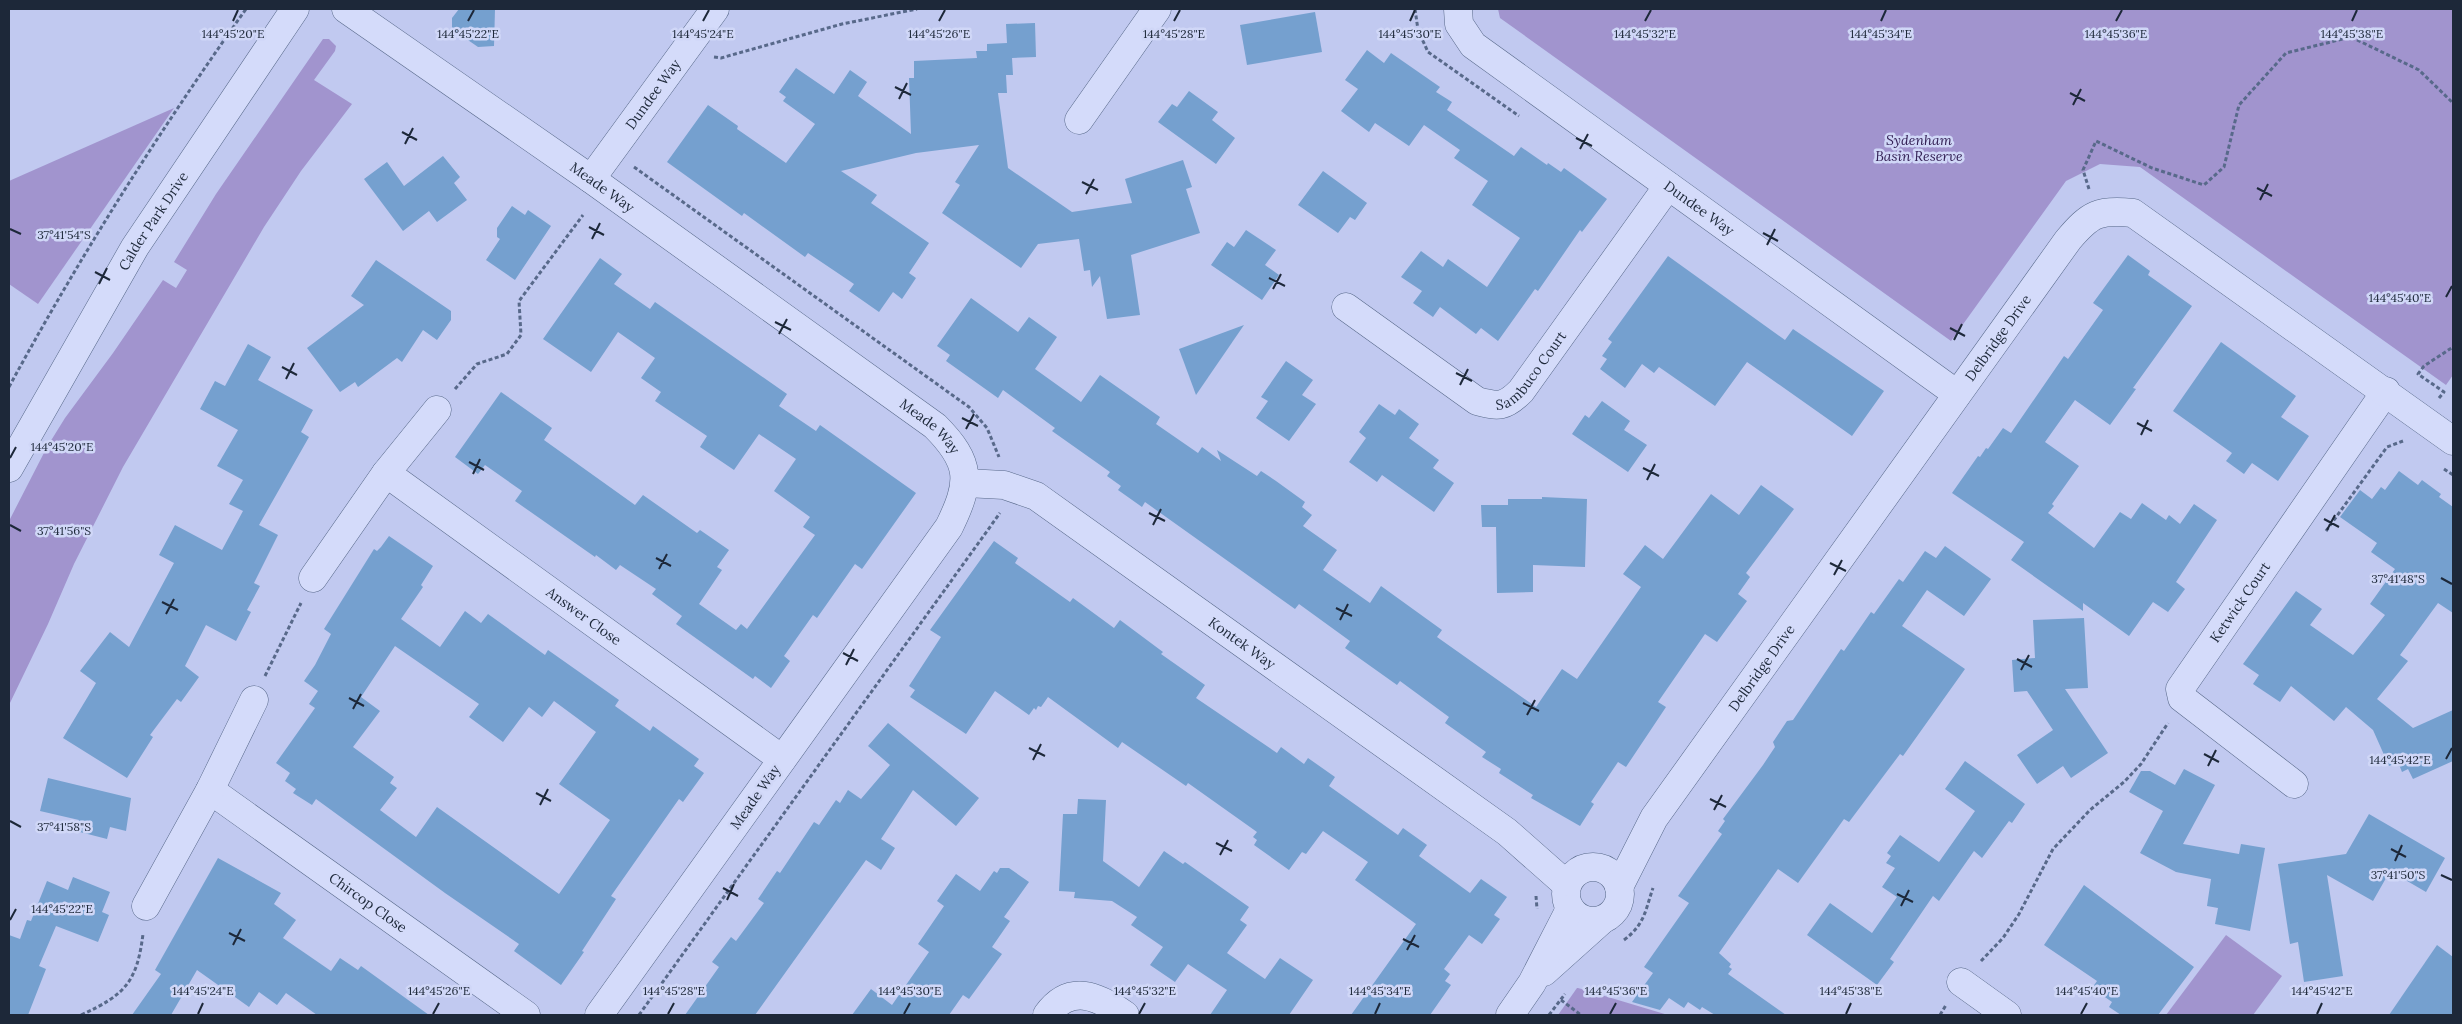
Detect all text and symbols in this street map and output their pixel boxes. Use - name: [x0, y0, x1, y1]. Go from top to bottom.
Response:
- text: 144°45'20"E: [202, 26, 264, 41]
- text: 144°45'22"E: [437, 26, 499, 41]
- text: 144°45'24"E: [672, 26, 734, 41]
- text: 144°45'26"E: [908, 26, 970, 41]
- text: 144°45'28"E: [1143, 26, 1205, 41]
- text: 144°45'30"E: [1379, 26, 1442, 41]
- text: 144°45'32"E: [1614, 26, 1676, 41]
- text: 144°45'34"E: [1850, 26, 1912, 41]
- text: 144°45'36"E: [2085, 26, 2147, 41]
- text: 144°45'38"E: [2321, 26, 2383, 41]
- street label: Dundee Way: [621, 55, 685, 133]
- park label: Sydenham Basin Reserve: [1875, 131, 1963, 165]
- street label: Meade Way: [566, 158, 638, 217]
- street label: Calder Park Drive: [114, 168, 192, 274]
- street label: Dundee Way: [1660, 177, 1738, 240]
- text: 37°41'54"S: [37, 227, 91, 242]
- text: 144°45'40"E: [2369, 290, 2431, 305]
- street label: Delbridge Drive: [1961, 291, 2035, 385]
- street label: Sambuco Court: [1495, 327, 1570, 414]
- street label: Meade Way: [896, 395, 964, 458]
- text: 144°45'20"E: [31, 439, 93, 454]
- text: 37°41'56"S: [37, 523, 91, 538]
- street label: Ketwick Court: [2206, 558, 2275, 646]
- text: 37°41'48"S: [2371, 571, 2425, 586]
- street label: Answer Close: [542, 582, 625, 649]
- street label: Kontek Way: [1205, 613, 1280, 673]
- street label: Delbridge Drive: [1724, 621, 1799, 715]
- text: 144°45'42"E: [2369, 752, 2431, 767]
- street label: Meade Way: [726, 761, 784, 833]
- text: 37°41'58"S: [37, 819, 91, 834]
- text: 37°41'50"S: [2371, 867, 2426, 882]
- street label: Chircop Close: [325, 869, 411, 937]
- text: 144°45'22"E: [31, 901, 93, 916]
- text: 144°45'24"E: [172, 983, 234, 998]
- text: 144°45'26"E: [408, 983, 470, 998]
- text: 144°45'28"E: [643, 983, 705, 998]
- text: 144°45'30"E: [879, 983, 942, 998]
- text: 144°45'32"E: [1114, 983, 1176, 998]
- text: 144°45'34"E: [1349, 983, 1411, 998]
- text: 144°45'36"E: [1585, 983, 1647, 998]
- text: 144°45'38"E: [1820, 983, 1882, 998]
- text: 144°45'40"E: [2056, 983, 2118, 998]
- text: 144°45'42"E: [2291, 983, 2353, 998]

